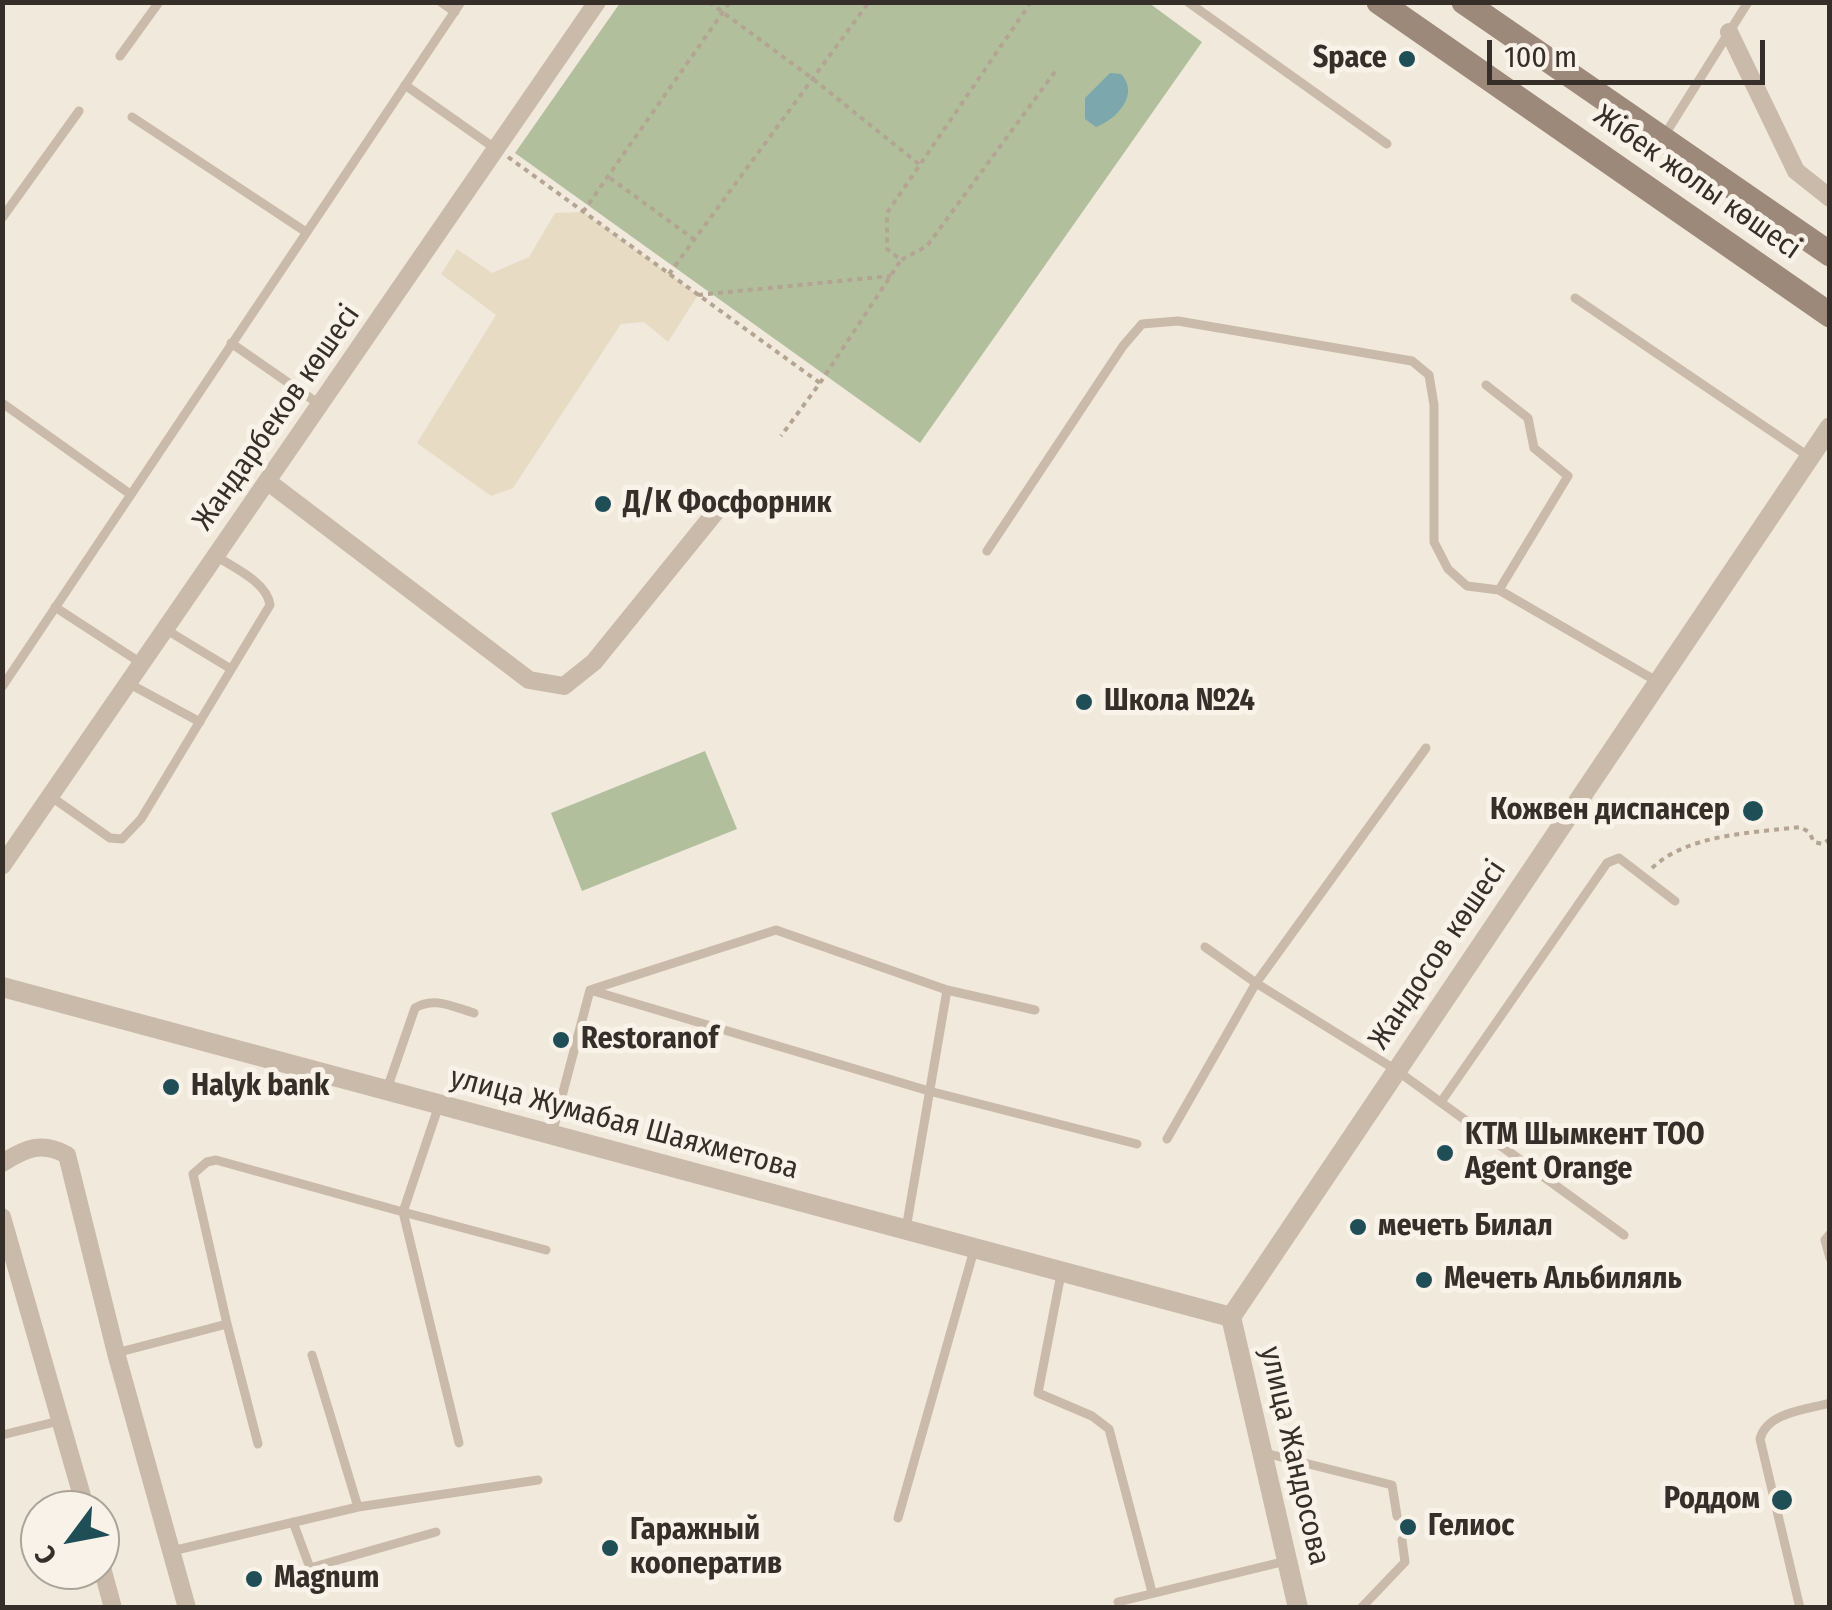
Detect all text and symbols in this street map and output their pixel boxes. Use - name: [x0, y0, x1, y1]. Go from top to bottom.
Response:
- scale bar: [1492, 20, 1770, 82]
- text: 100 m: [1504, 39, 1577, 75]
- place label: Space: [1313, 41, 1387, 77]
- marker: Space: [1396, 48, 1418, 70]
- street label: Жібек жолы көшесі: [1587, 98, 1807, 268]
- street label: Жандарбеков көшесі: [186, 298, 368, 538]
- place label: Д/К Фосфорник: [623, 486, 832, 522]
- marker: Д/К Фосфорник: [592, 493, 614, 515]
- place label: Школа №24: [1104, 684, 1255, 720]
- marker: Школа №24: [1073, 691, 1095, 713]
- place label: Кожвен диспансер: [1490, 793, 1730, 829]
- marker: Кожвен диспансер: [1740, 798, 1766, 824]
- street label: Жандосов көшесі: [1362, 854, 1514, 1056]
- place label: Restoranof: [581, 1022, 718, 1058]
- marker: Restoranof: [550, 1029, 572, 1051]
- street label: улица Жумабая Шаяхметова: [446, 1060, 802, 1188]
- place label: Halyk bank: [191, 1069, 329, 1105]
- marker: Halyk bank: [160, 1076, 182, 1098]
- place label: KTM Шымкент ТОО Agent Orange: [1465, 1118, 1705, 1188]
- marker: KTM Шымкент ТОО Agent Orange: [1434, 1142, 1456, 1164]
- place label: мечеть Билал: [1378, 1209, 1553, 1245]
- marker: мечеть Билал: [1347, 1216, 1369, 1238]
- place label: Мечеть Альбиляль: [1444, 1262, 1682, 1298]
- marker: Мечеть Альбиляль: [1413, 1269, 1435, 1291]
- street label: улица Жандосова: [1251, 1343, 1337, 1569]
- place label: Роддом: [1664, 1482, 1760, 1518]
- marker: Роддом: [1769, 1487, 1795, 1513]
- north arrow: [20, 1490, 120, 1590]
- place label: Гелиос: [1428, 1509, 1514, 1545]
- place label: Гаражный кооператив: [630, 1513, 782, 1584]
- marker: Гелиос: [1397, 1516, 1419, 1538]
- marker: Гаражный кооператив: [599, 1537, 621, 1559]
- text: С: [28, 1540, 64, 1570]
- place label: Magnum: [274, 1561, 379, 1597]
- marker: Magnum: [243, 1568, 265, 1590]

